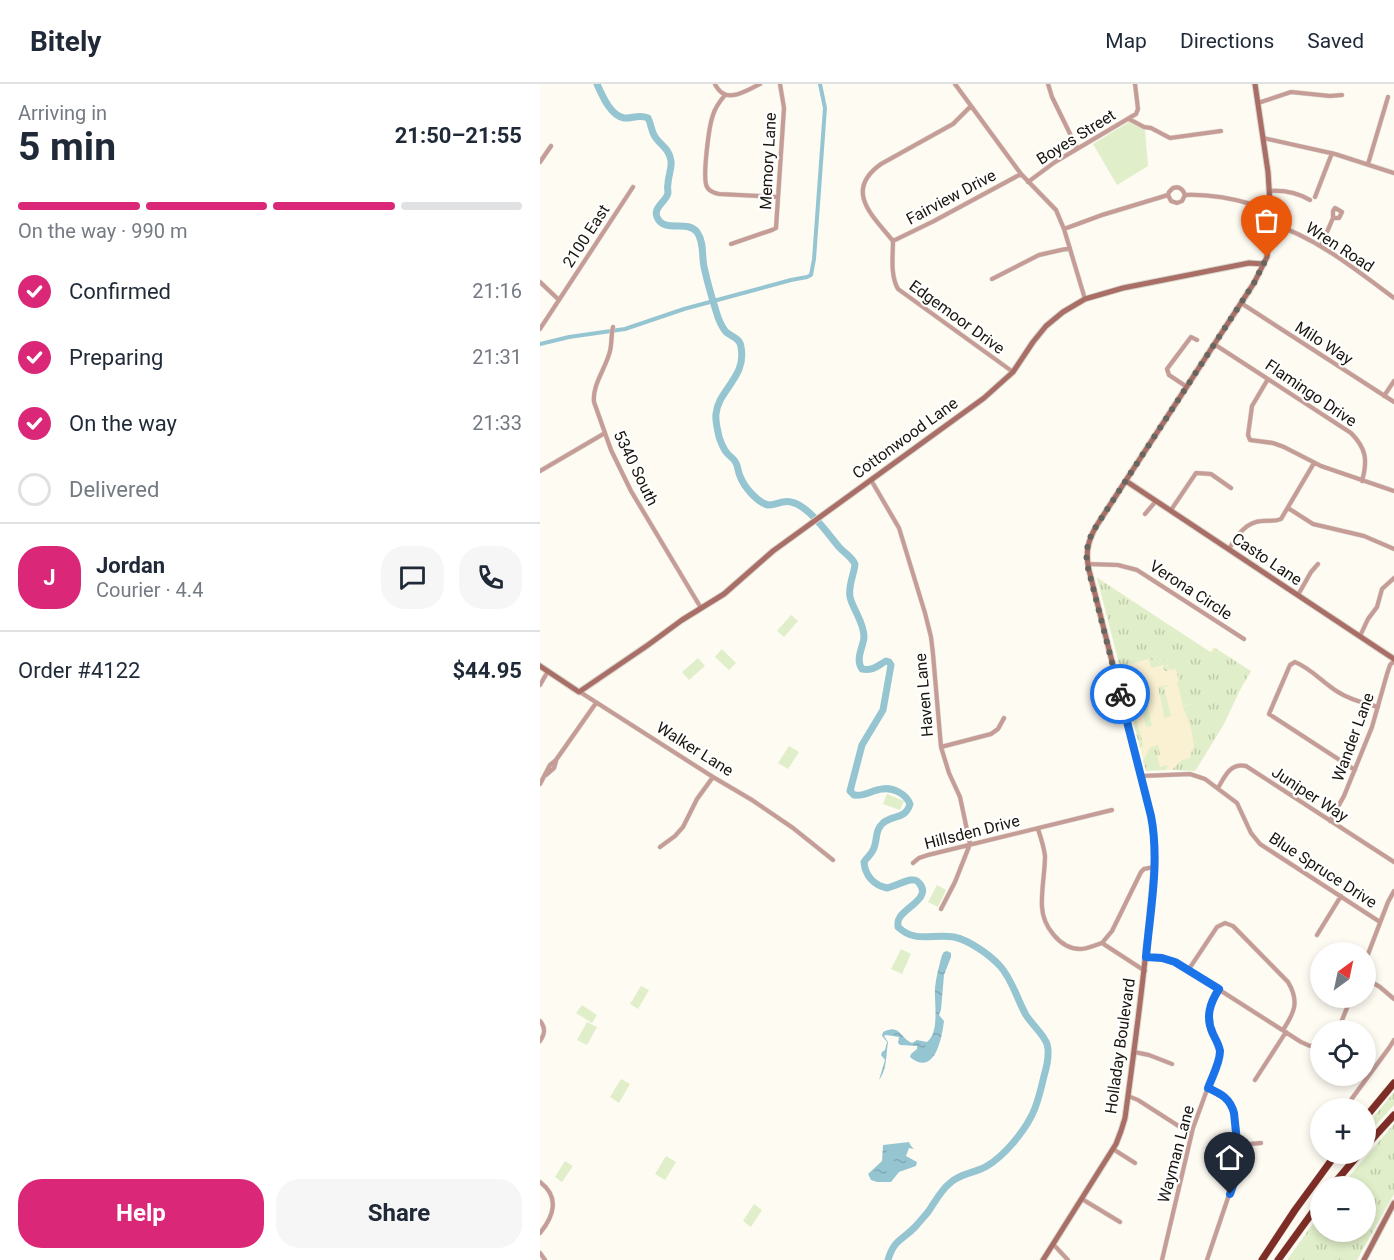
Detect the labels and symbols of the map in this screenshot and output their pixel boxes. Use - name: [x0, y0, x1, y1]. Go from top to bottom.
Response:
- street label: Boyes Street: [1033, 105, 1119, 169]
- street label: Memory Lane: [756, 112, 780, 210]
- street label: Fairview Drive: [903, 165, 999, 229]
- pin: [1241, 195, 1292, 257]
- street label: 2100 East: [559, 201, 613, 271]
- street label: Wren Road: [1302, 218, 1378, 276]
- street label: Edgemoor Drive: [906, 276, 1008, 358]
- street label: Milo Way: [1292, 317, 1357, 369]
- street label: Flamingo Drive: [1262, 355, 1360, 431]
- street label: Cottonwood Lane: [849, 393, 961, 483]
- street label: 5340 South: [610, 427, 662, 509]
- street label: Casto Lane: [1228, 529, 1306, 589]
- street label: Verona Circle: [1146, 556, 1236, 624]
- street label: Haven Lane: [911, 653, 937, 737]
- courier: [1090, 664, 1150, 724]
- street label: Wander Lane: [1328, 690, 1378, 784]
- street label: Walker Lane: [653, 718, 737, 780]
- street label: Juniper Way: [1268, 762, 1352, 826]
- street label: Hillsden Drive: [922, 811, 1022, 853]
- street label: Blue Spruce Drive: [1266, 828, 1380, 912]
- north arrow: [1310, 942, 1376, 1008]
- street label: Holladay Boulevard: [1101, 977, 1139, 1115]
- street label: Wayman Lane: [1154, 1103, 1198, 1205]
- pin: [1204, 1132, 1255, 1194]

